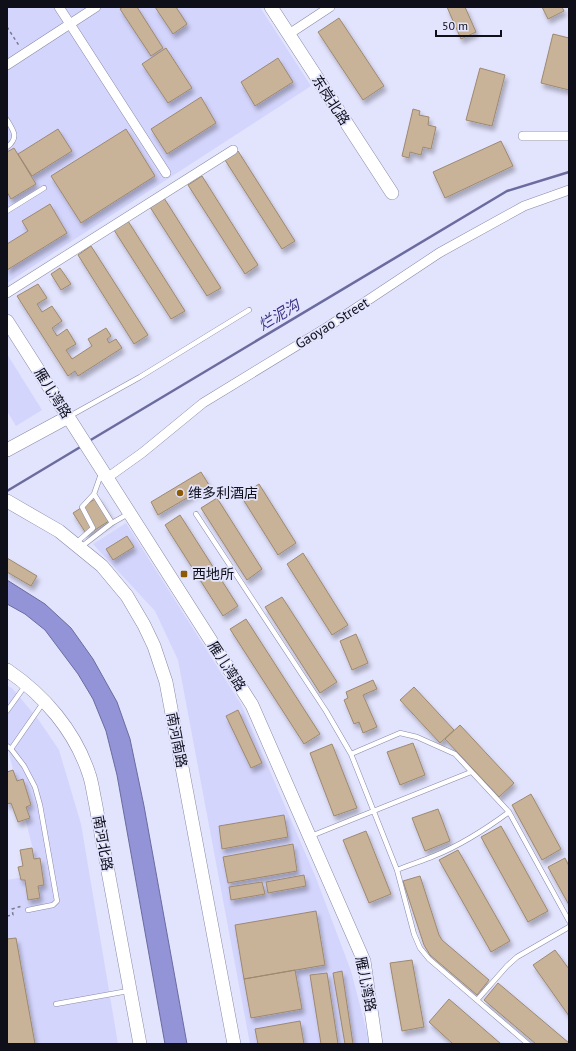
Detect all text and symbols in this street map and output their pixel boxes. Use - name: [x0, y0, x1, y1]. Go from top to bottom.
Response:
- scale bar: [436, 12, 501, 38]
- text: 50 m: [442, 18, 468, 33]
- street label: 东岗北路: [308, 72, 354, 128]
- street label: Gaoyao Street: [292, 293, 372, 353]
- water label: 烂泥沟: [255, 294, 305, 334]
- street label: 雁儿湾路: [31, 364, 75, 422]
- place label: 维多利酒店: [188, 484, 258, 502]
- marker: 维多利酒店: [175, 488, 185, 498]
- place label: 西地所: [192, 565, 234, 583]
- marker: 西地所: [179, 569, 189, 579]
- street label: 雁儿湾路: [204, 638, 250, 694]
- street label: 南河南路: [163, 711, 191, 769]
- street label: 南河北路: [89, 814, 117, 872]
- street label: 雁儿湾路: [352, 955, 380, 1013]

